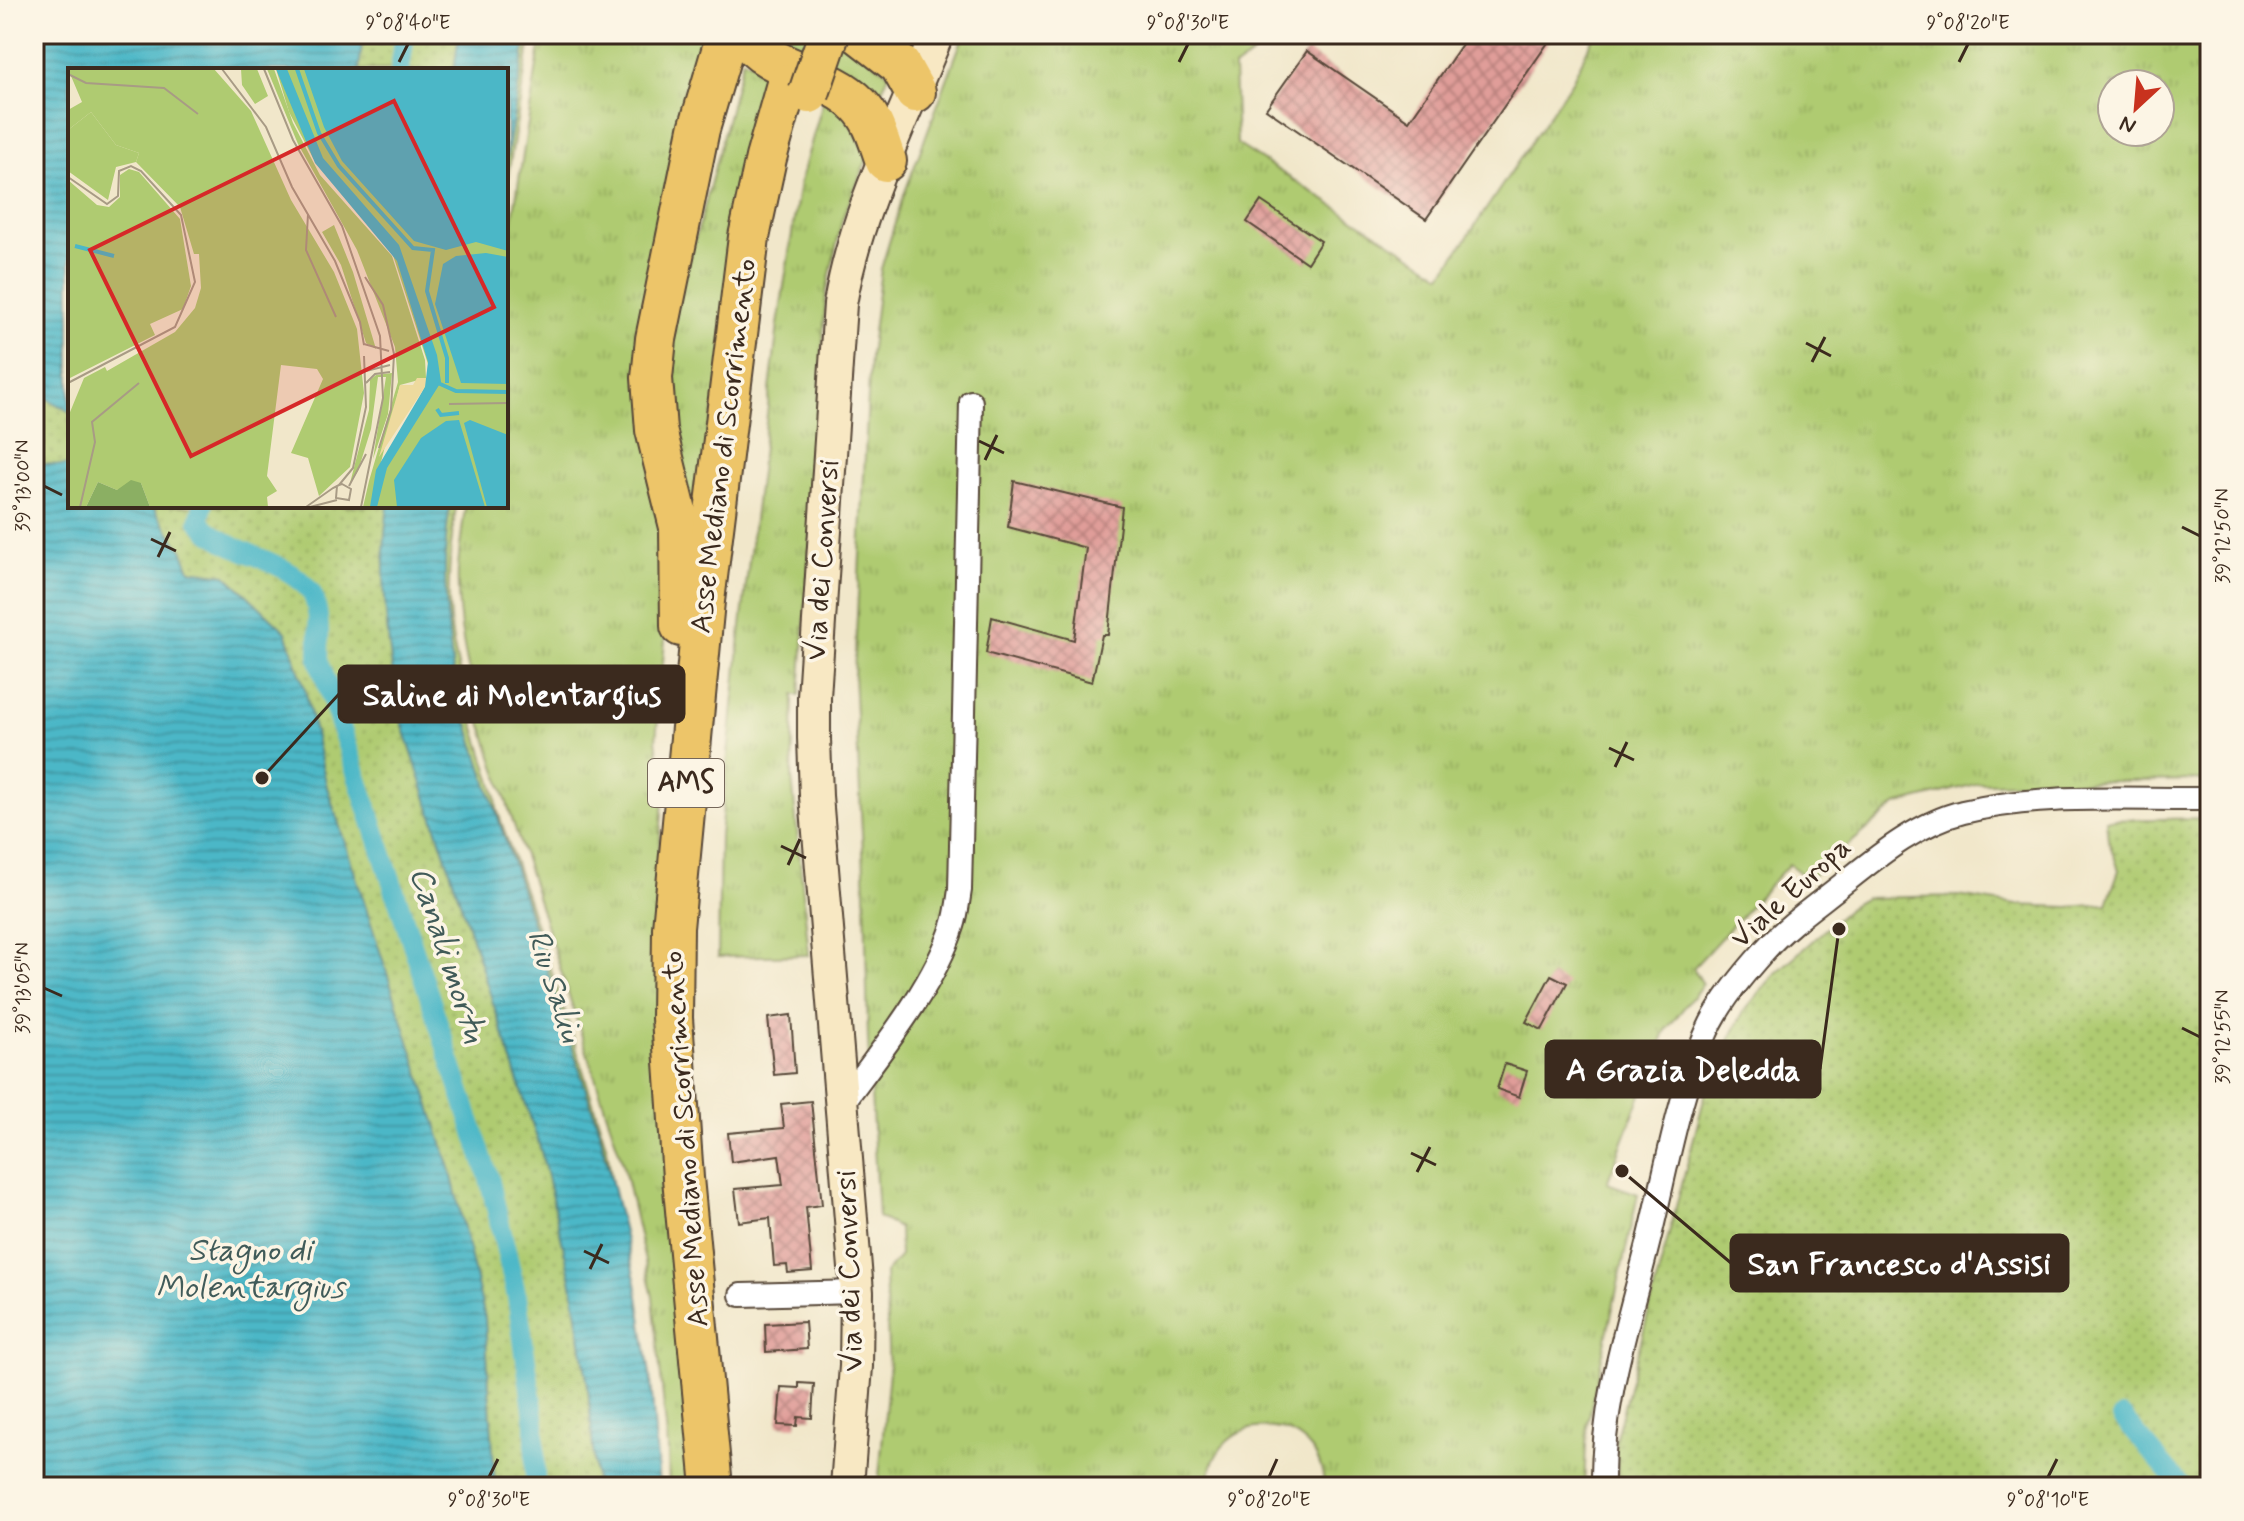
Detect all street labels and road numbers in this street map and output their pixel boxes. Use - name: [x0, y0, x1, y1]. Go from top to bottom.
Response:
- street label: Asse Mediano di Scorrimento: [682, 256, 766, 636]
- street label: Via dei Conversi: [797, 458, 849, 662]
- road number: AMS: [648, 759, 724, 807]
- street label: Viale Europa: [1722, 828, 1860, 958]
- street label: Asse Mediano di Scorrimento: [653, 949, 719, 1329]
- street label: Via dei Conversi: [827, 1170, 873, 1372]

